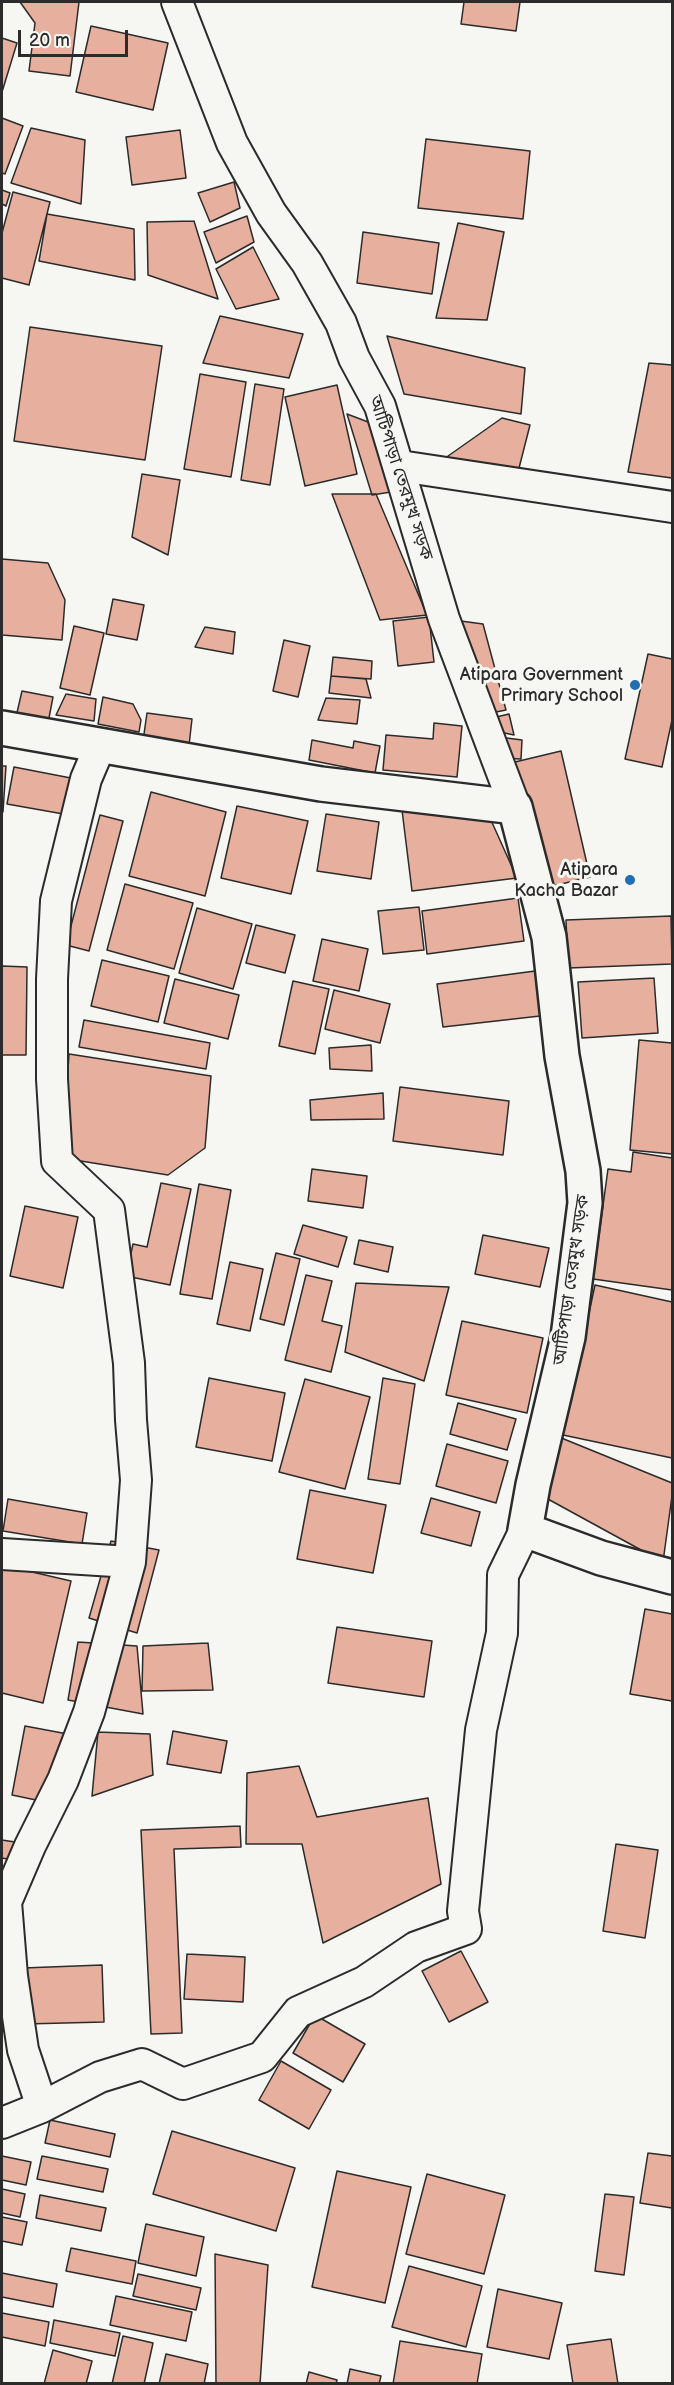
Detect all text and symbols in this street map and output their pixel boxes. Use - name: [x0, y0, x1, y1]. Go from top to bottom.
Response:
- scale bar: [21, 18, 130, 56]
- text: 20 m: [29, 30, 70, 51]
- street label: আটিপাড়া তেরমুখ সড়ক: [363, 393, 437, 563]
- place label: Atipara Government Primary School: [460, 664, 623, 706]
- marker: Atipara Government Primary School: [628, 678, 642, 692]
- place label: Atipara Kacha Bazar: [514, 859, 618, 902]
- marker: Atipara Kacha Bazar: [623, 873, 637, 887]
- street label: আটিপাড়া তেরমুখ সড়ক: [549, 1193, 595, 1367]

